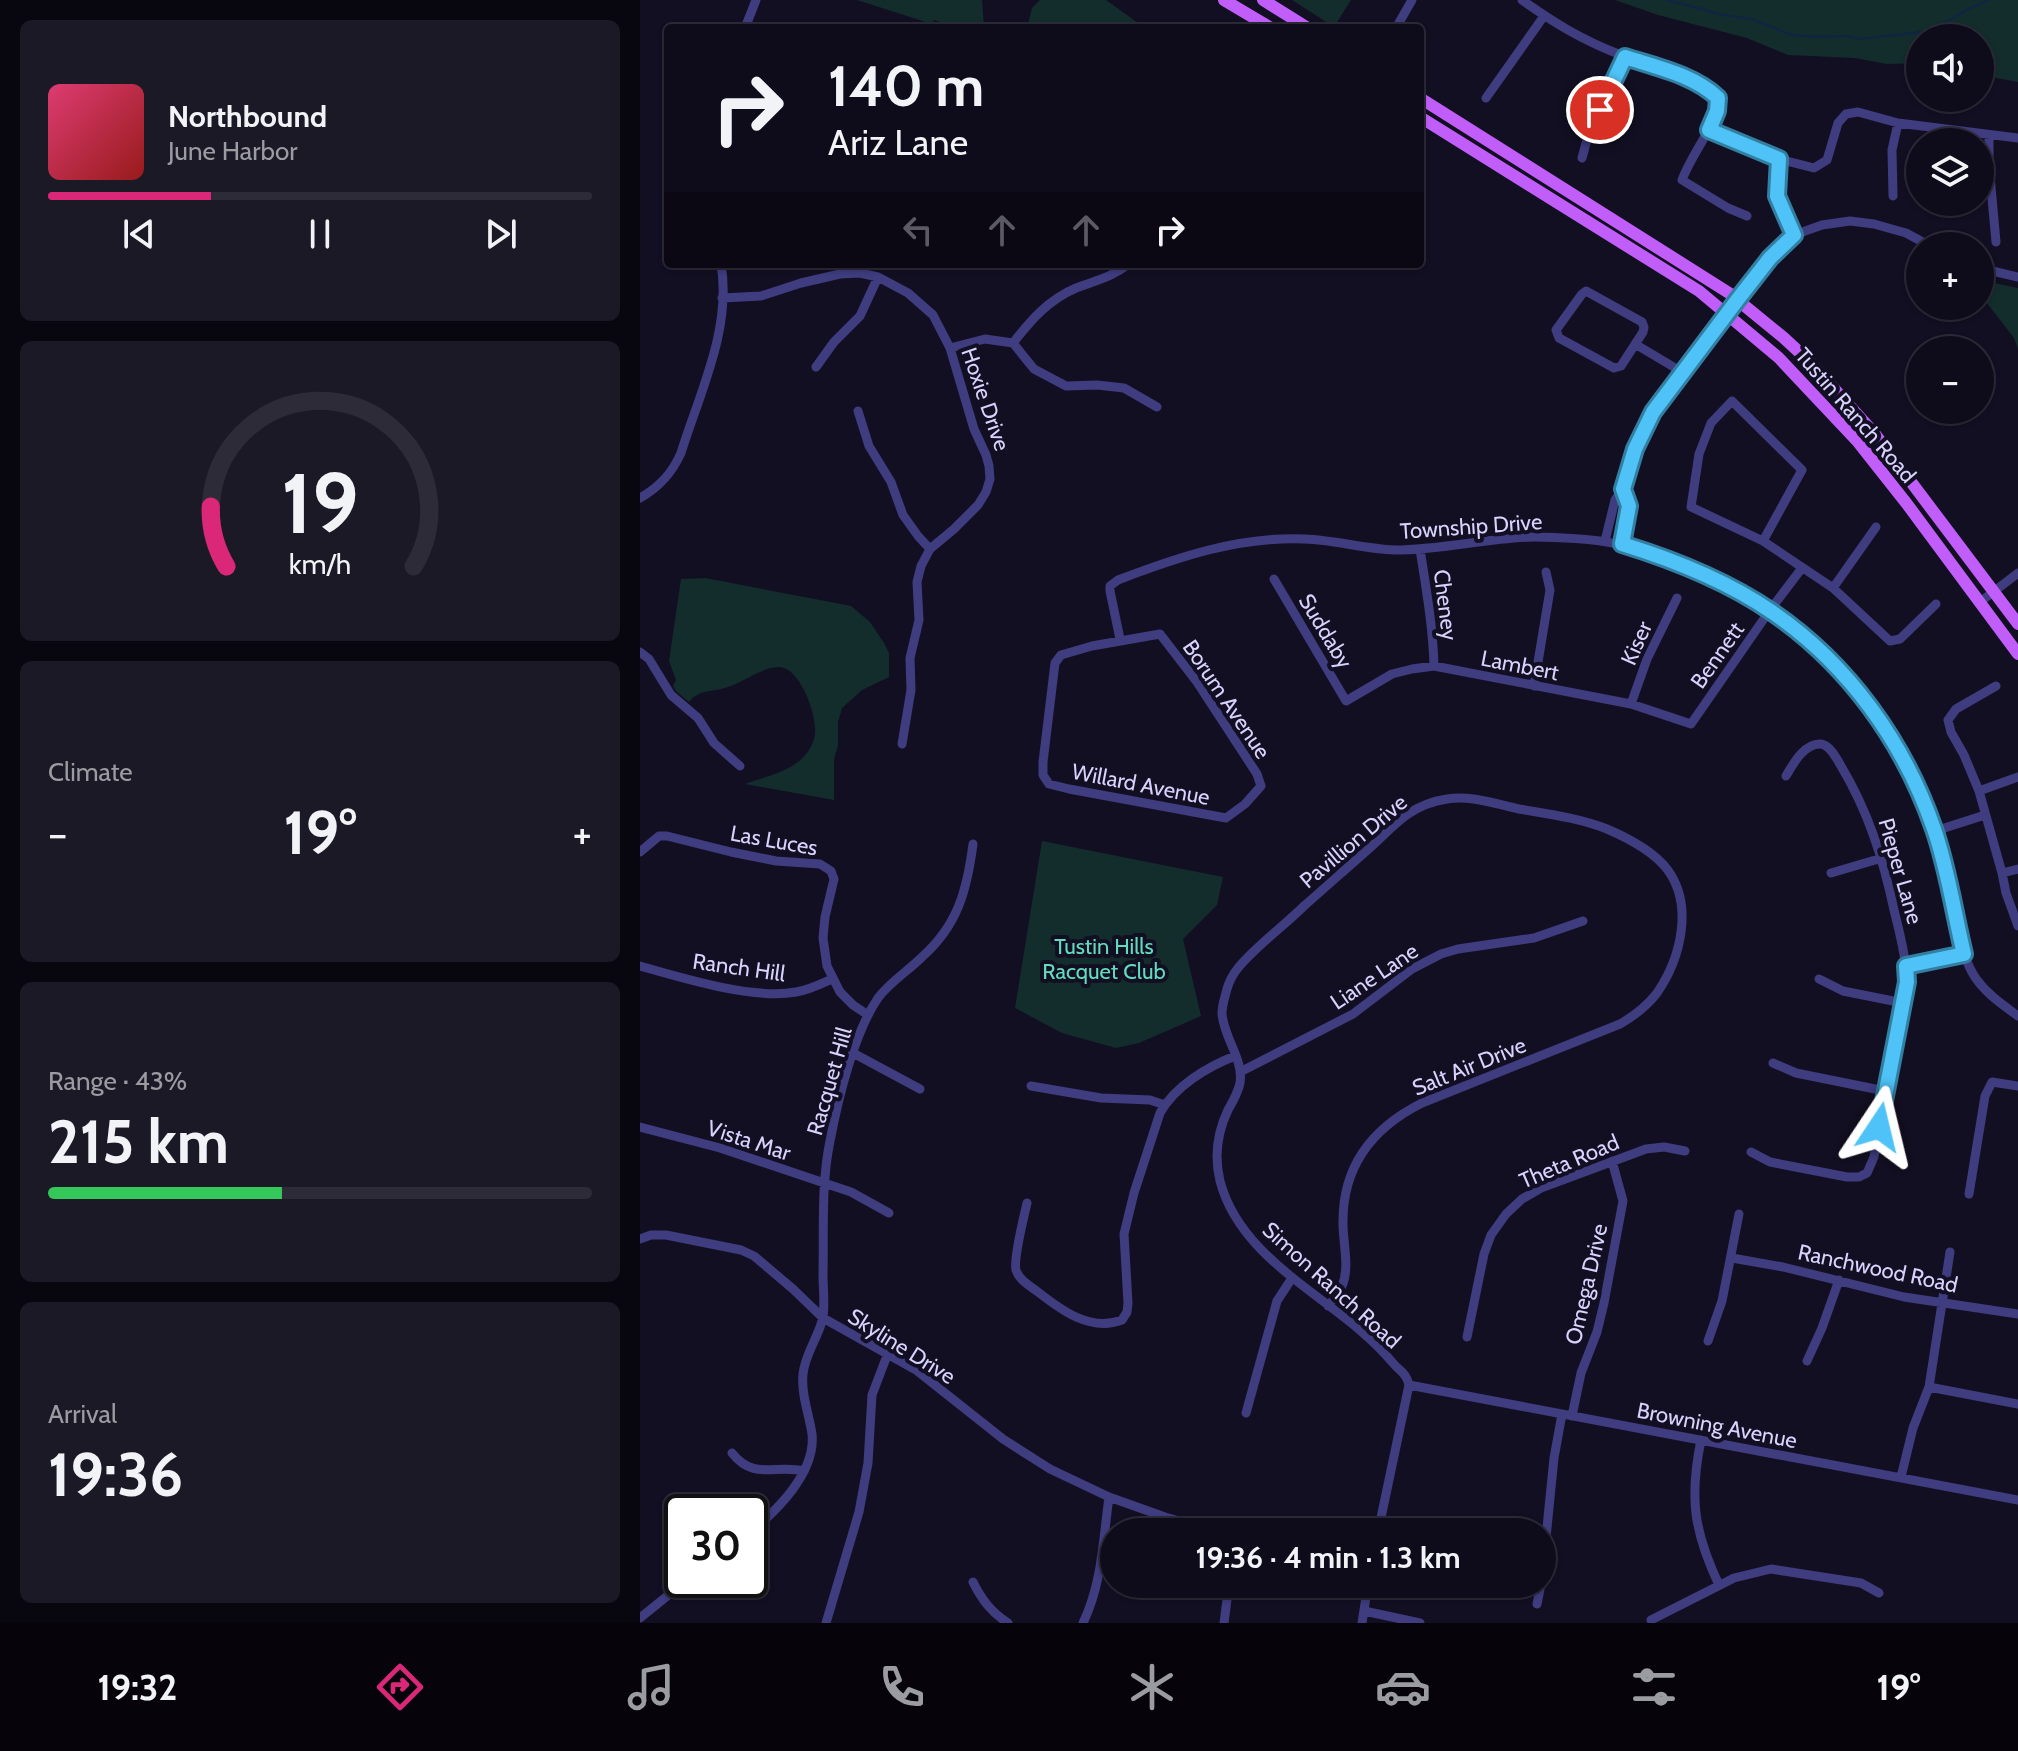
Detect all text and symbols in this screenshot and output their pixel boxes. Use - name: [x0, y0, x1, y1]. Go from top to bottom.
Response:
- map controls: [1906, 24, 1994, 424]
- button: sound: [1906, 24, 1994, 112]
- text: 140 m: [828, 52, 984, 120]
- icon: right: [696, 56, 800, 160]
- pin: [1566, 76, 1634, 144]
- icon: arrive: [1578, 88, 1622, 132]
- text: Northbound: [168, 98, 327, 135]
- text: Ariz Lane: [828, 120, 968, 164]
- button: layers: [1906, 128, 1994, 216]
- text: June Harbor: [168, 135, 297, 167]
- icon: left: [896, 208, 940, 252]
- icon: ahead: [980, 208, 1024, 252]
- icon: ahead: [1064, 208, 1108, 252]
- icon: right: [1148, 208, 1192, 252]
- icon: previous: [117, 212, 161, 256]
- icon: pause: [298, 212, 342, 256]
- icon: next: [479, 212, 523, 256]
- button: +: [1906, 232, 1994, 320]
- button: −: [1906, 336, 1994, 424]
- street label: Tustin Ranch Road: [1790, 342, 1922, 488]
- street label: Hoxie Drive: [955, 344, 1016, 454]
- text: 19: [281, 452, 359, 553]
- street label: Township Drive: [1399, 508, 1543, 545]
- text: km/h: [289, 546, 351, 581]
- street label: Cheney: [1428, 568, 1463, 642]
- street label: Suddaby: [1293, 589, 1358, 673]
- street label: Bennett: [1685, 616, 1750, 694]
- street label: Kiser: [1615, 617, 1658, 669]
- street label: Borum Avenue: [1177, 635, 1276, 764]
- street label: Lambert: [1479, 645, 1562, 686]
- text: Climate: [48, 756, 133, 788]
- street label: Willard Avenue: [1070, 758, 1212, 811]
- street label: Pavillion Drive: [1294, 789, 1412, 894]
- text: 19°: [283, 796, 357, 869]
- text: −: [48, 807, 67, 860]
- text: +: [573, 807, 592, 860]
- street label: Pieper Lane: [1873, 815, 1929, 927]
- street label: Las Luces: [728, 820, 820, 861]
- park label: Tustin Hills Racquet Club: [1042, 933, 1166, 985]
- street label: Liane Lane: [1325, 937, 1423, 1016]
- street label: Ranch Hill: [691, 948, 788, 987]
- street label: Racquet Hill: [801, 1023, 858, 1138]
- street label: Salt Air Drive: [1408, 1031, 1530, 1102]
- text: Range · 43%: [48, 1065, 187, 1097]
- position arrow: [1837, 1085, 1921, 1169]
- text: 215 km: [48, 1105, 229, 1178]
- street label: Vista Mar: [704, 1114, 794, 1167]
- street label: Theta Road: [1515, 1128, 1623, 1194]
- street label: Simon Ranch Road: [1257, 1216, 1406, 1354]
- street label: Omega Drive: [1559, 1221, 1613, 1347]
- street label: Ranchwood Road: [1796, 1238, 1960, 1299]
- street label: Skyline Drive: [843, 1303, 960, 1390]
- street label: Browning Avenue: [1635, 1397, 1799, 1454]
- text: Arrival: [48, 1398, 117, 1430]
- text: 19:36: [48, 1438, 183, 1511]
- speed limit sign: 30: [664, 1494, 768, 1598]
- text: 19:36 · 4 min · 1.3 km: [1195, 1539, 1461, 1576]
- icon: directions: [372, 1659, 428, 1715]
- icon: music: [623, 1659, 679, 1715]
- icon: phone: [874, 1659, 930, 1715]
- icon: climate: [1124, 1659, 1180, 1715]
- icon: car: [1375, 1659, 1431, 1715]
- icon: filters: [1626, 1659, 1682, 1715]
- text: 19:32: [97, 1665, 177, 1709]
- text: 19°: [1877, 1665, 1921, 1709]

